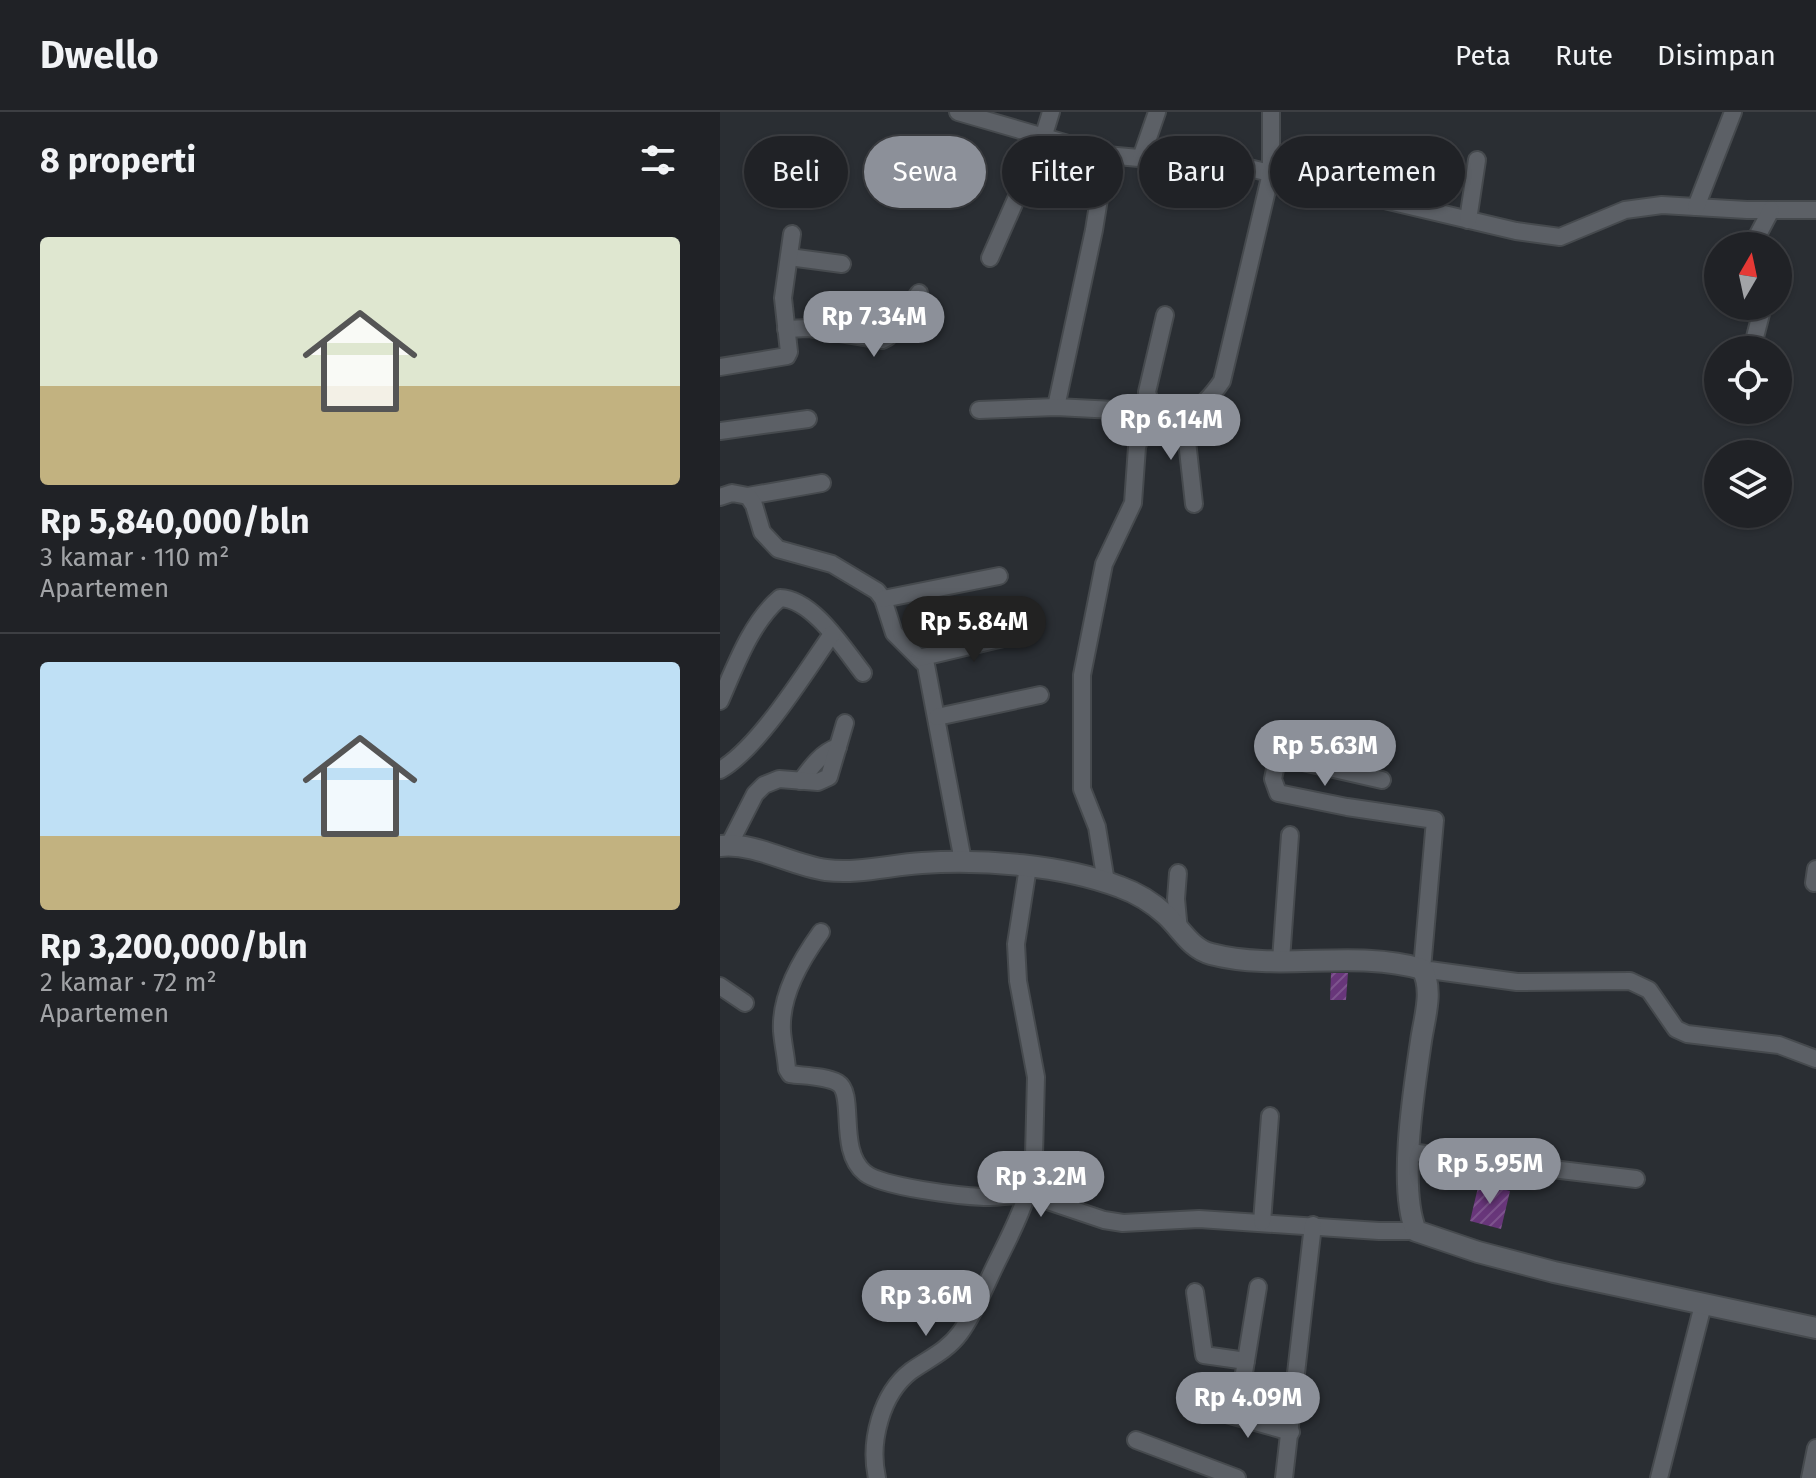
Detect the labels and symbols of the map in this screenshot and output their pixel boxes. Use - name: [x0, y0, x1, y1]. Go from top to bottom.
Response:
- north arrow: [1704, 232, 1792, 320]
- pin: Rp 7.34M: [791, 291, 957, 359]
- pin: Rp 6.14M: [1088, 394, 1254, 462]
- pin: Rp 5.84M: [891, 596, 1057, 664]
- pin: Rp 5.63M: [1242, 720, 1408, 788]
- pin: Rp 5.95M: [1407, 1138, 1573, 1206]
- pin: Rp 3.2M: [967, 1151, 1115, 1219]
- pin: Rp 3.6M: [852, 1270, 1000, 1338]
- pin: Rp 4.09M: [1165, 1372, 1331, 1440]

